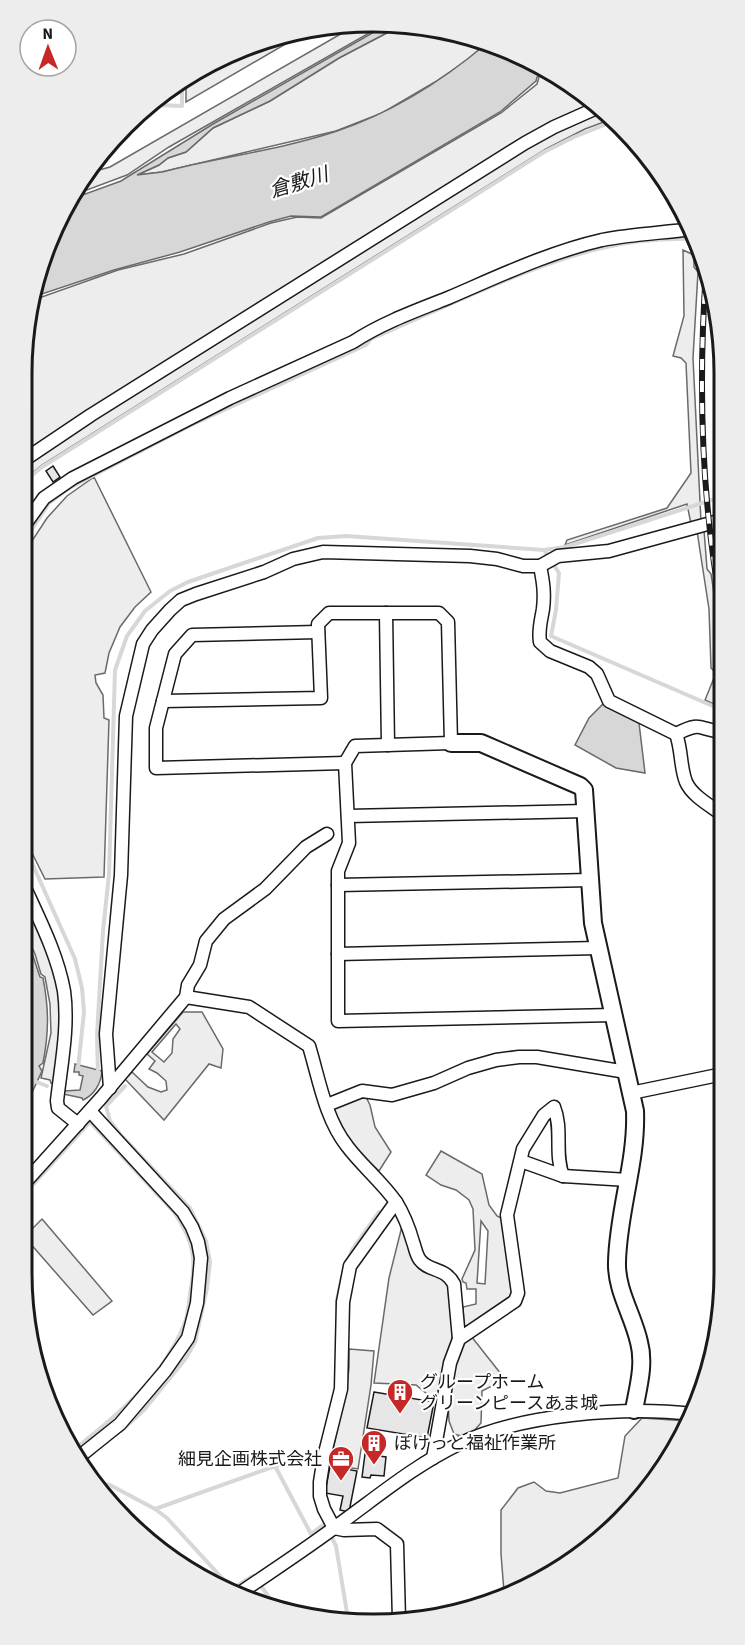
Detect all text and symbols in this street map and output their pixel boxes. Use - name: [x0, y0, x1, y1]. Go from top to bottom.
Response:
- north arrow: [18, 18, 78, 78]
- text: N: [42, 23, 53, 45]
- water label: 倉敷川: [266, 160, 334, 205]
- place label: グループホーム グリーンピースあま城: [420, 1370, 598, 1416]
- building icon: グループホーム グリーンピースあま城: [385, 1377, 415, 1415]
- building icon: ぽけっと福祉作業所: [359, 1428, 389, 1466]
- place label: ぽけっと福祉作業所: [394, 1431, 556, 1456]
- office icon: 細見企画株式会社: [326, 1444, 356, 1482]
- place label: 細見企画株式会社: [178, 1447, 322, 1472]

